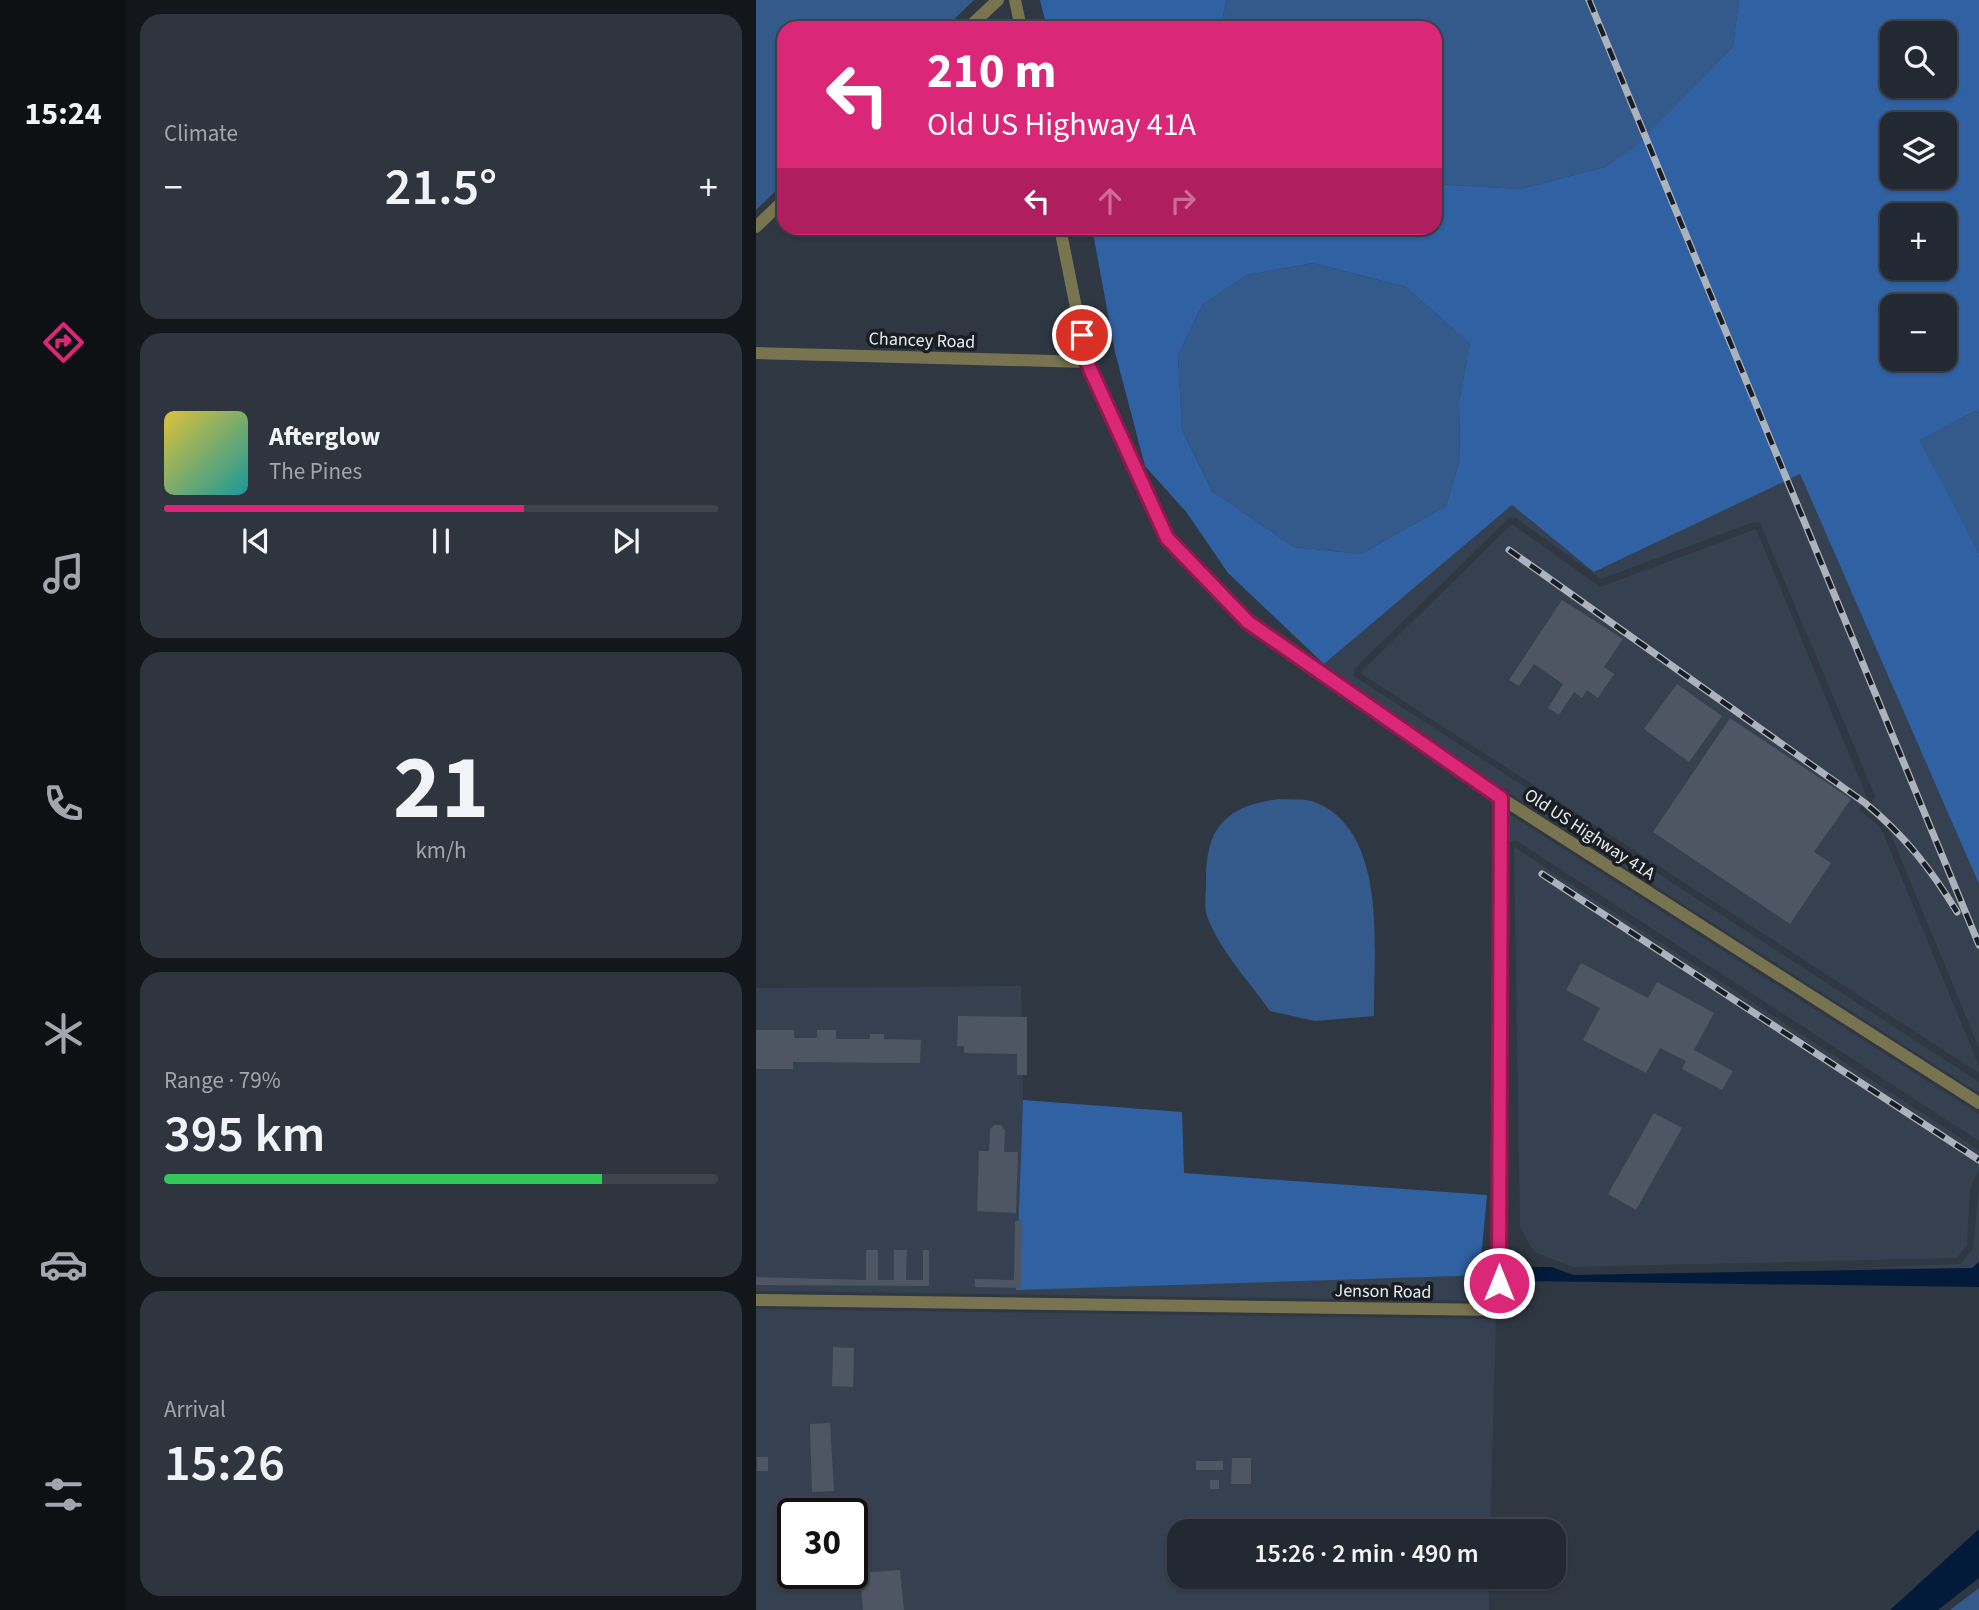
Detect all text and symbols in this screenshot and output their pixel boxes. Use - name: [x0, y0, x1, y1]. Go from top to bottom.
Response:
- map controls: [1880, 21, 1957, 371]
- button: search: [1880, 21, 1957, 98]
- text: 210 m: [927, 37, 1056, 107]
- icon: left: [812, 49, 903, 140]
- text: 15:24: [24, 91, 102, 137]
- text: Old US Highway 41A: [927, 102, 1196, 148]
- button: layers: [1880, 112, 1957, 189]
- text: Climate: [164, 117, 238, 150]
- text: 21.5°: [385, 151, 497, 225]
- text: −: [164, 161, 183, 215]
- text: +: [699, 161, 718, 215]
- icon: left: [1018, 182, 1056, 220]
- icon: ahead: [1091, 182, 1129, 220]
- icon: right: [1164, 182, 1202, 220]
- button: +: [1880, 203, 1957, 280]
- button: −: [1880, 294, 1957, 371]
- pin: [1052, 305, 1112, 365]
- icon: arrive: [1063, 316, 1101, 354]
- icon: directions: [39, 318, 88, 367]
- street label: Chancey Road: [868, 326, 976, 355]
- text: Afterglow: [269, 418, 380, 455]
- text: The Pines: [269, 455, 362, 488]
- icon: previous: [237, 522, 275, 560]
- icon: pause: [422, 522, 460, 560]
- icon: next: [607, 522, 645, 560]
- icon: music: [39, 549, 88, 598]
- text: 21: [393, 724, 489, 853]
- icon: phone: [39, 779, 88, 828]
- street label: Old US Highway 41A: [1519, 783, 1660, 886]
- text: km/h: [415, 834, 467, 867]
- icon: climate: [39, 1009, 88, 1058]
- text: Range · 79%: [164, 1064, 281, 1097]
- text: 395 km: [164, 1098, 325, 1172]
- icon: car: [39, 1240, 88, 1289]
- position arrow: [1462, 1246, 1536, 1320]
- street label: Jenson Road: [1334, 1278, 1432, 1305]
- text: Arrival: [164, 1393, 226, 1426]
- text: 15:26: [164, 1427, 285, 1501]
- icon: filters: [39, 1470, 88, 1519]
- speed limit sign: 30: [777, 1498, 868, 1589]
- text: 15:26 · 2 min · 490 m: [1254, 1535, 1479, 1572]

